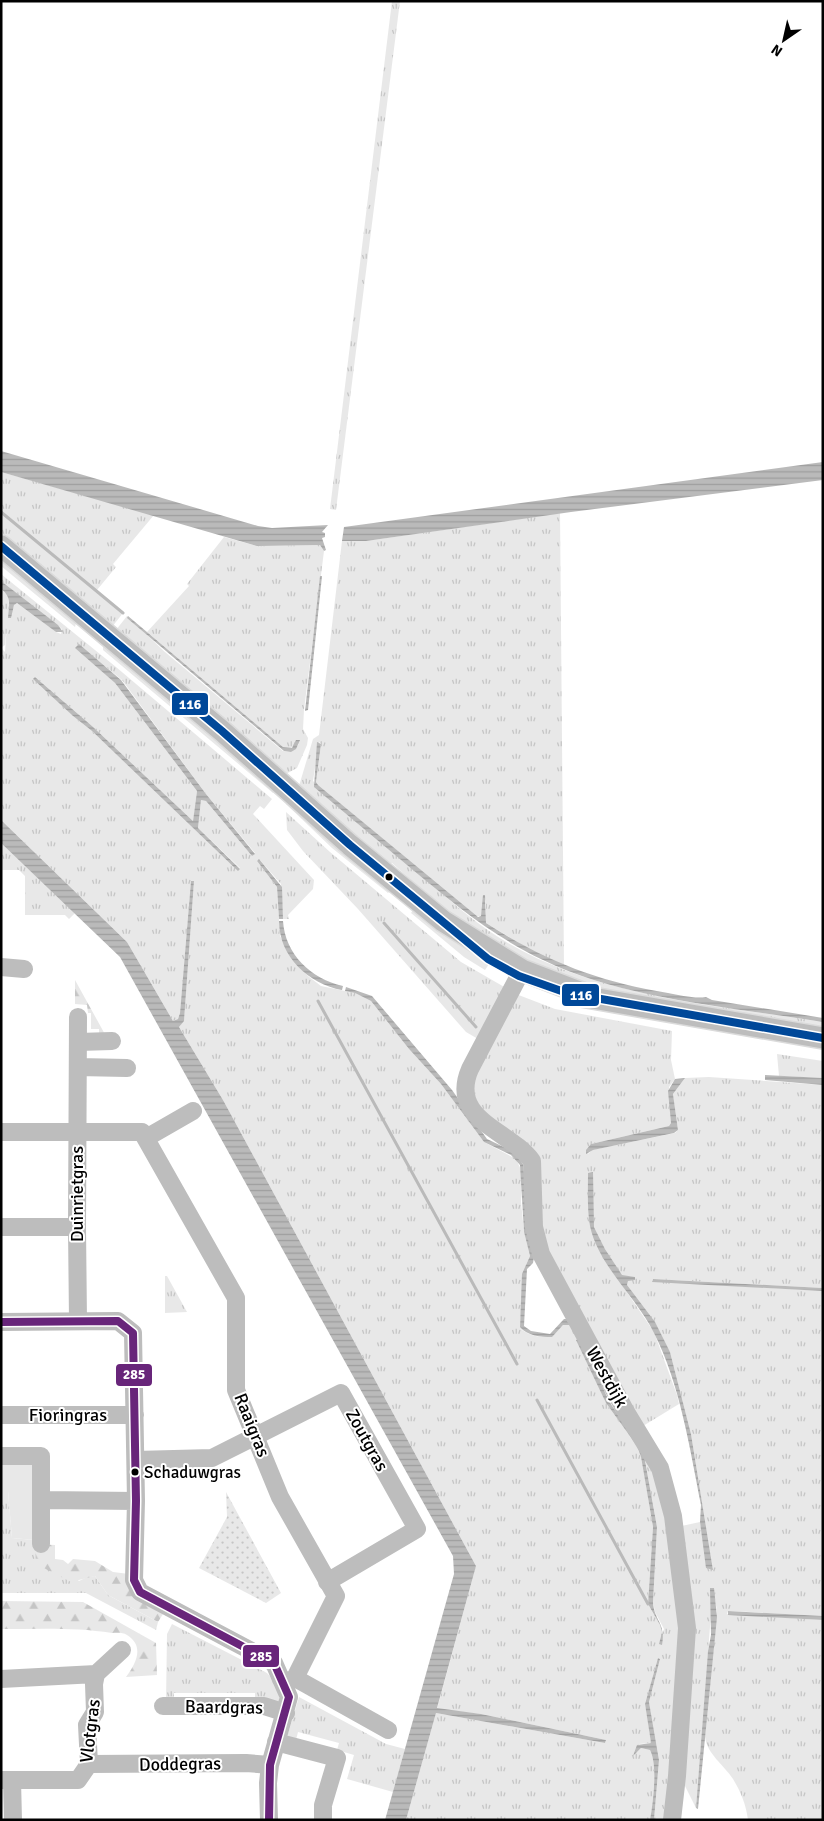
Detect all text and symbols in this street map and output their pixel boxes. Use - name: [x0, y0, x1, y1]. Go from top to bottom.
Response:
- north arrow: [759, 15, 809, 65]
- text: N: [768, 41, 786, 60]
- line badge: 116: [171, 692, 209, 716]
- text: 116: [179, 696, 202, 713]
- unlabelled marker: [384, 872, 394, 882]
- line badge: 116: [561, 983, 600, 1007]
- text: 116: [570, 987, 593, 1004]
- street label: Duinrietgras: [66, 1146, 88, 1242]
- street label: Westdijk: [581, 1343, 633, 1411]
- line badge: 285: [115, 1363, 153, 1387]
- text: 285: [123, 1366, 145, 1383]
- street label: Raaigras: [229, 1390, 275, 1460]
- street label: Fioringras: [29, 1404, 107, 1426]
- street label: Zoutgras: [341, 1405, 393, 1475]
- place label: Schaduwgras: [144, 1462, 241, 1483]
- marker: Schaduwgras: [130, 1467, 140, 1477]
- line badge: 285: [242, 1644, 280, 1668]
- text: 285: [250, 1648, 272, 1665]
- street label: Baardgras: [185, 1695, 263, 1719]
- street label: Vlotgras: [75, 1698, 105, 1764]
- street label: Doddegras: [139, 1752, 221, 1776]

